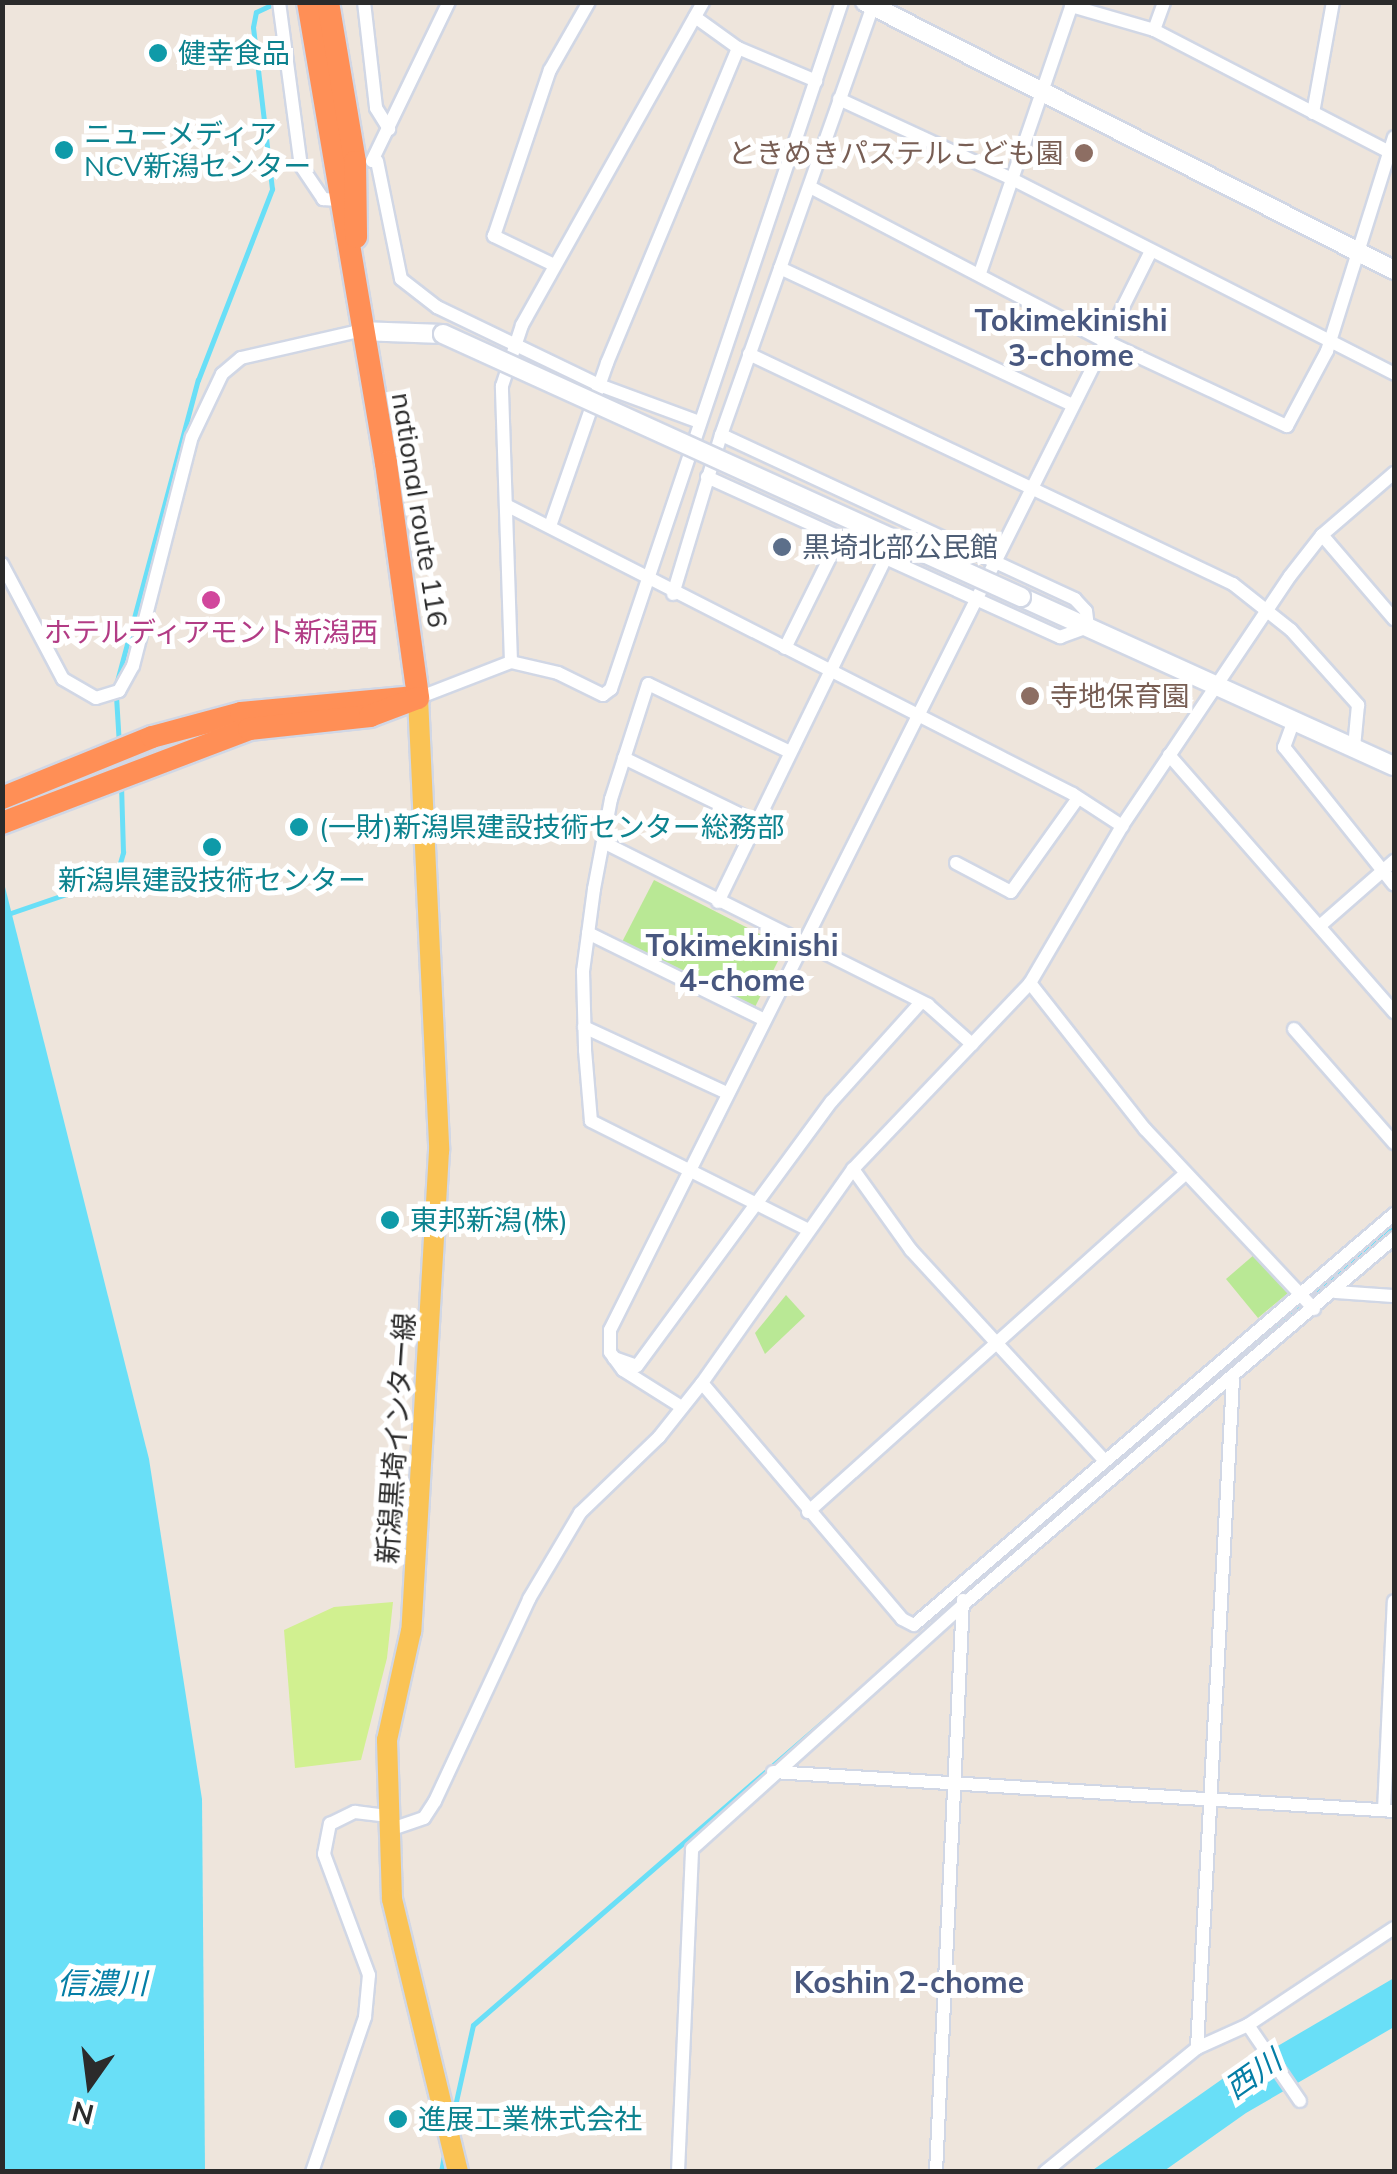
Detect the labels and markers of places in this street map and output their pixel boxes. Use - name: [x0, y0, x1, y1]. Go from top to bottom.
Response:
- place label: 健幸食品: [178, 36, 290, 70]
- marker: 健幸食品: [147, 42, 169, 64]
- place label: ニューメディア NCV新潟センター: [84, 117, 311, 183]
- place label: ときめきパステルこども園: [728, 136, 1064, 170]
- marker: ニューメディア NCV新潟センター: [53, 139, 75, 161]
- marker: ときめきパステルこども園: [1073, 142, 1095, 164]
- place label: 黒埼北部公民館: [802, 530, 998, 564]
- marker: 黒埼北部公民館: [771, 536, 793, 558]
- marker: ホテルディアモント新潟西: [200, 589, 222, 611]
- place label: ホテルディアモント新潟西: [43, 615, 379, 649]
- place label: 寺地保育園: [1050, 679, 1190, 713]
- marker: 寺地保育園: [1019, 685, 1041, 707]
- place label: (一財)新潟県建設技術センター総務部: [319, 810, 785, 844]
- marker: (一財)新潟県建設技術センター総務部: [288, 816, 310, 838]
- marker: 新潟県建設技術センター: [201, 836, 223, 858]
- place label: 新潟県建設技術センター: [58, 863, 366, 897]
- place label: 東邦新潟(株): [410, 1203, 568, 1237]
- marker: 東邦新潟(株): [379, 1209, 401, 1231]
- place label: 進展工業株式会社: [418, 2102, 642, 2136]
- marker: 進展工業株式会社: [387, 2108, 409, 2130]

